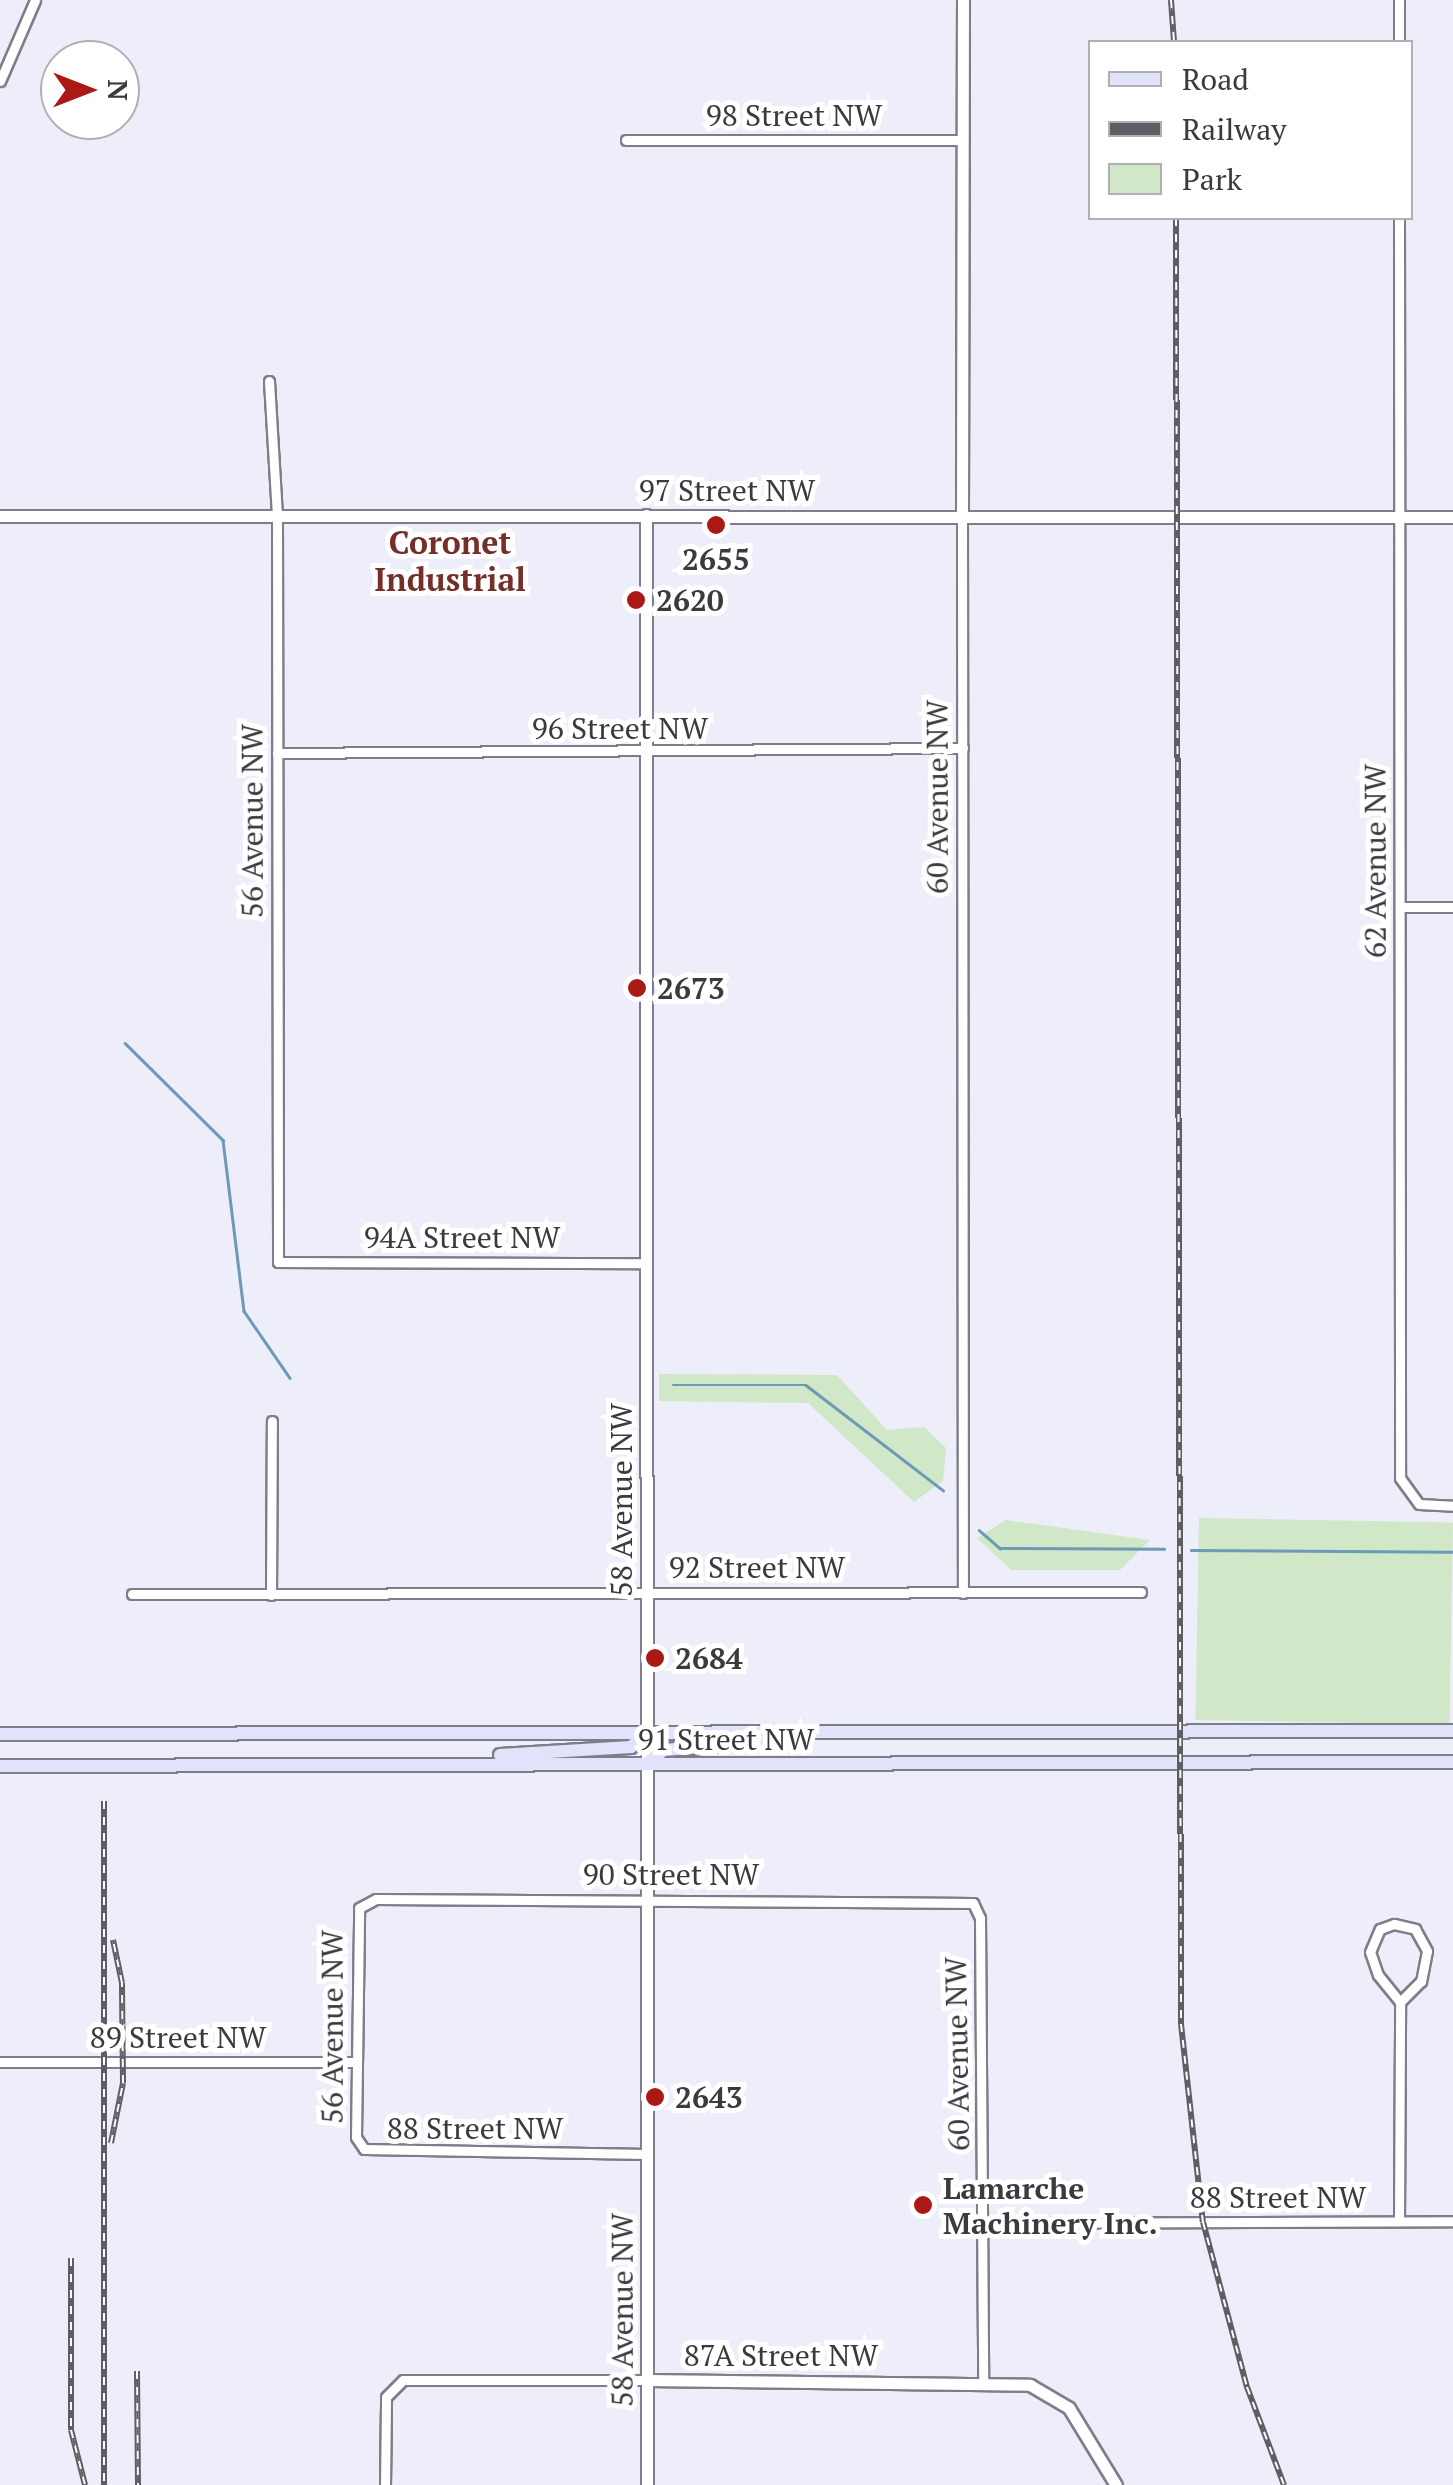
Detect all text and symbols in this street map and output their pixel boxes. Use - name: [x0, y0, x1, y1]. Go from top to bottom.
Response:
- north arrow: [40, 40, 140, 140]
- legend: [1088, 40, 1413, 220]
- text: Road: [1182, 59, 1249, 99]
- text: N: [100, 79, 137, 101]
- street label: 98 Street NW: [706, 97, 882, 133]
- text: Railway: [1182, 109, 1286, 149]
- text: Park: [1182, 159, 1242, 199]
- street label: 97 Street NW: [639, 472, 815, 508]
- marker: 2655: [705, 514, 727, 536]
- district label: Coronet Industrial: [374, 524, 526, 599]
- place label: 2655: [682, 541, 750, 577]
- place label: 2620: [656, 582, 724, 618]
- marker: 2620: [625, 589, 647, 611]
- street label: 60 Avenue NW: [919, 700, 955, 894]
- street label: 96 Street NW: [532, 710, 708, 746]
- street label: 56 Avenue NW: [234, 724, 270, 918]
- street label: 62 Avenue NW: [1357, 764, 1393, 958]
- place label: 2673: [657, 970, 725, 1006]
- marker: 2673: [626, 977, 648, 999]
- street label: 94A Street NW: [363, 1219, 561, 1255]
- street label: 58 Avenue NW: [603, 1403, 639, 1597]
- street label: 92 Street NW: [669, 1549, 845, 1585]
- place label: 2684: [675, 1640, 743, 1676]
- marker: 2684: [644, 1647, 666, 1669]
- street label: 91 Street NW: [638, 1721, 814, 1757]
- street label: 90 Street NW: [583, 1856, 759, 1892]
- street label: 56 Avenue NW: [314, 1930, 350, 2124]
- street label: 60 Avenue NW: [937, 1956, 977, 2152]
- street label: 89 Street NW: [90, 2019, 266, 2055]
- place label: 2643: [675, 2079, 743, 2115]
- marker: 2643: [644, 2086, 666, 2108]
- street label: 88 Street NW: [387, 2110, 563, 2146]
- place label: Lamarche Machinery Inc.: [943, 2170, 1158, 2240]
- street label: 88 Street NW: [1190, 2179, 1366, 2215]
- marker: Lamarche Machinery Inc.: [912, 2194, 934, 2216]
- street label: 58 Avenue NW: [604, 2213, 640, 2407]
- street label: 87A Street NW: [683, 2337, 879, 2373]

